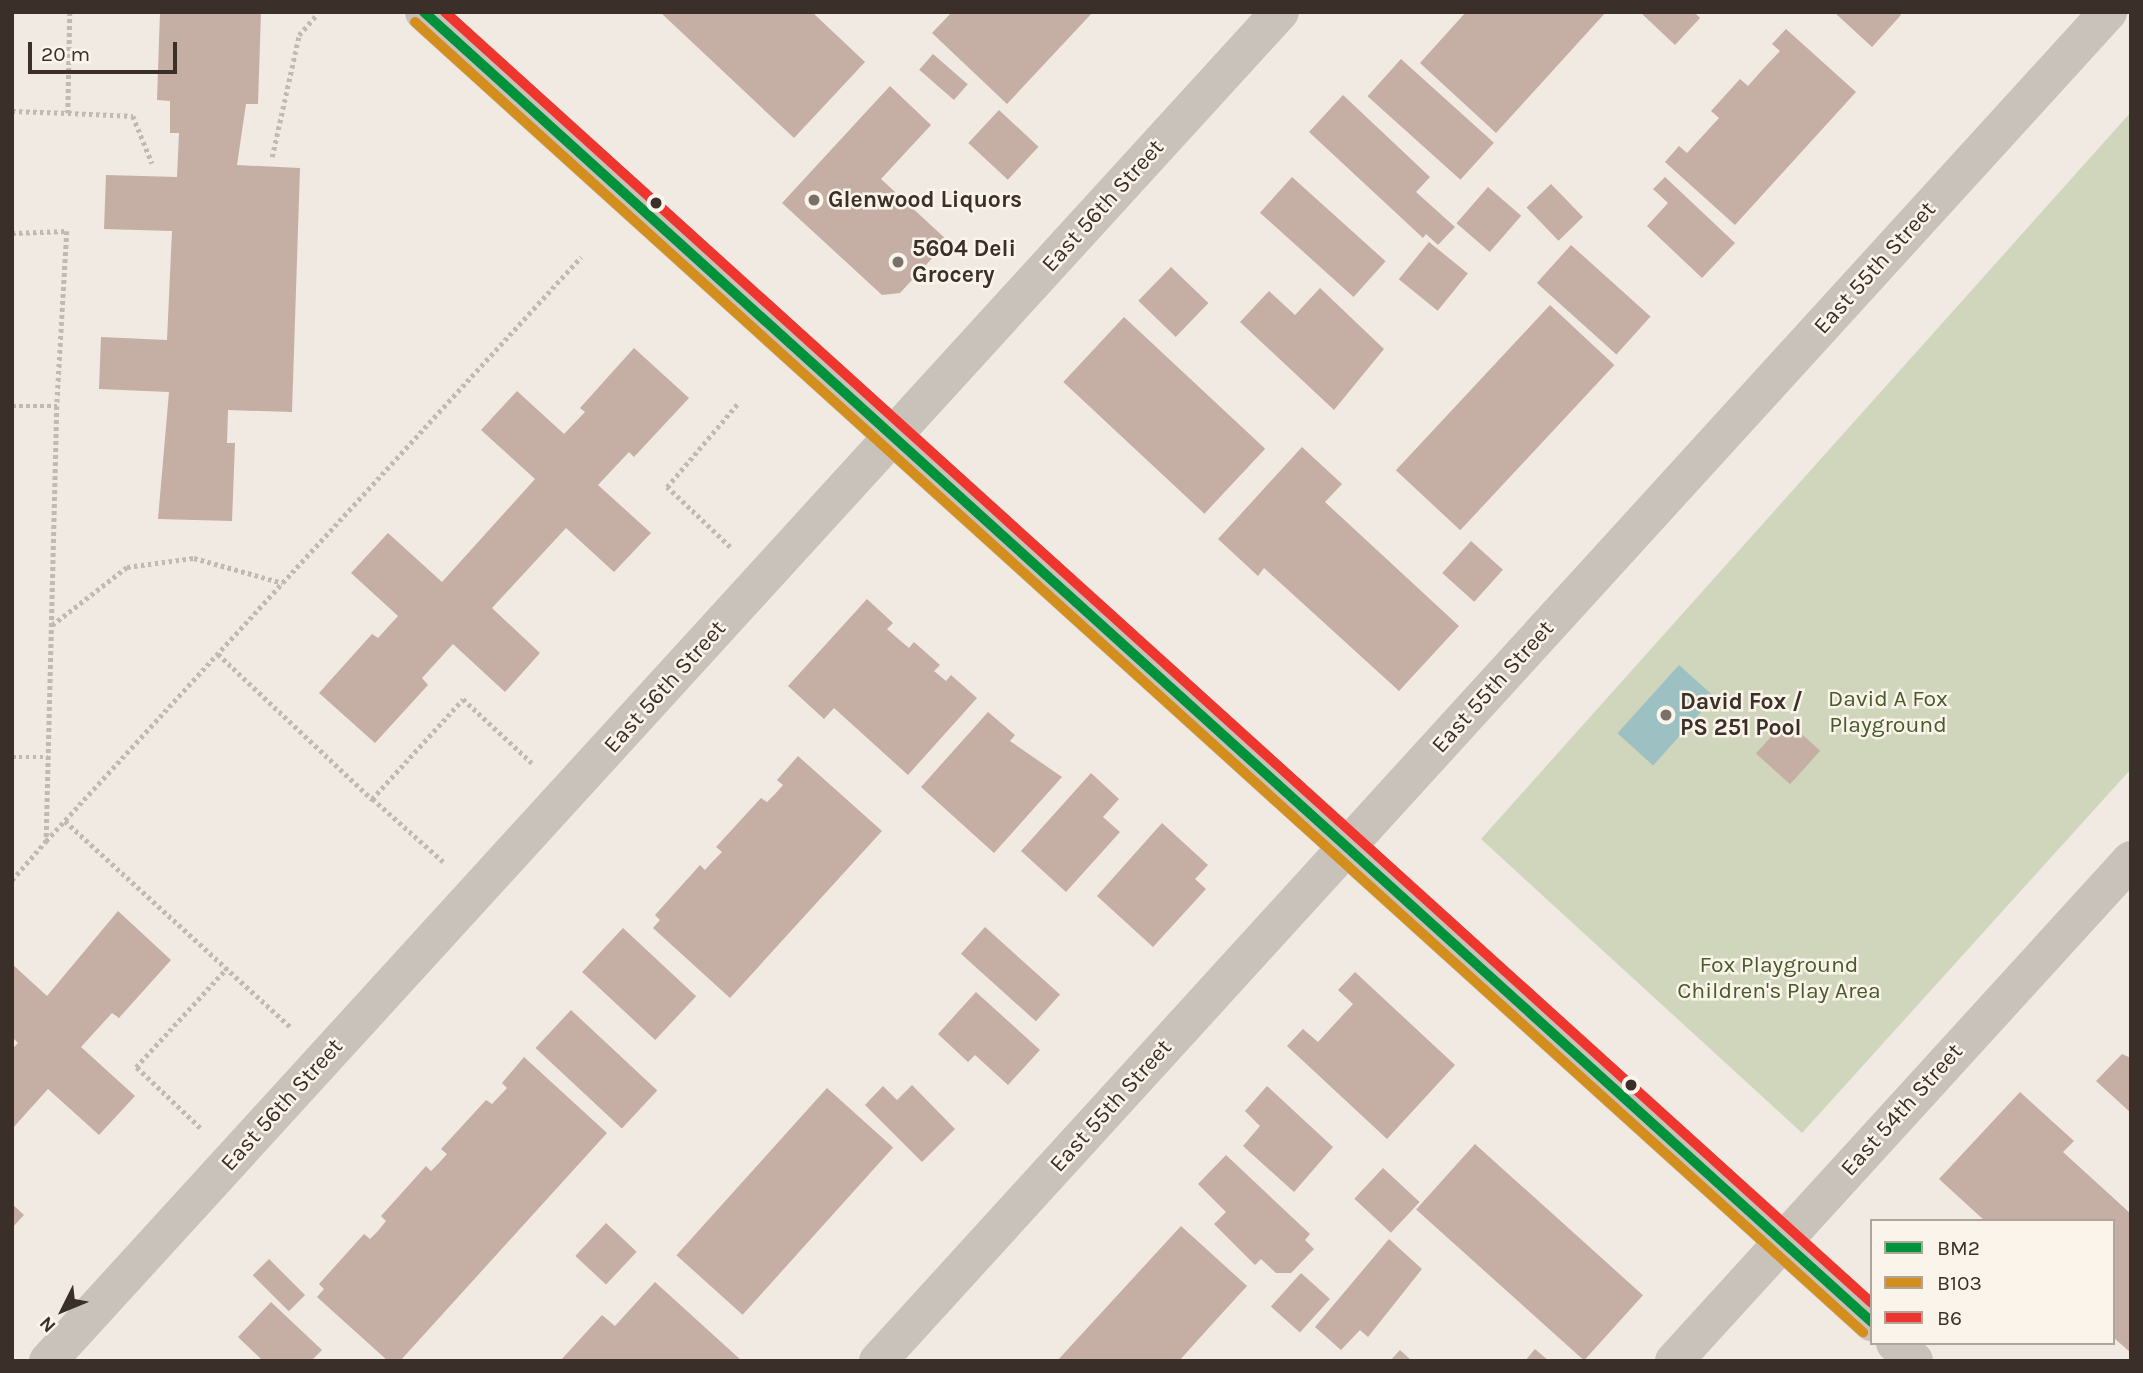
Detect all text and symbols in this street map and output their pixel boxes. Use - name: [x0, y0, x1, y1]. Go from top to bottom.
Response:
- scale bar: [32, 28, 180, 72]
- text: 20 m: [41, 42, 90, 66]
- street label: East 56th Street: [1036, 134, 1170, 278]
- place label: Glenwood Liquors: [828, 186, 1022, 214]
- marker: Glenwood Liquors: [806, 192, 822, 208]
- unlabelled marker: [649, 196, 663, 210]
- street label: East 55th Street: [1808, 196, 1942, 340]
- place label: 5604 Deli Grocery: [912, 235, 1016, 289]
- marker: 5604 Deli Grocery: [890, 254, 906, 270]
- street label: East 56th Street: [598, 615, 732, 759]
- street label: East 55th Street: [1426, 615, 1560, 759]
- park label: David A Fox Playground: [1828, 685, 1948, 739]
- place label: David Fox / PS 251 Pool: [1680, 688, 1803, 742]
- marker: David Fox / PS 251 Pool: [1658, 707, 1674, 723]
- park label: Fox Playground Children's Play Area: [1677, 951, 1881, 1005]
- street label: East 56th Street: [215, 1033, 349, 1177]
- street label: East 55th Street: [1044, 1034, 1178, 1178]
- street label: East 54th Street: [1835, 1038, 1969, 1182]
- unlabelled marker: [1624, 1078, 1638, 1092]
- legend: [1870, 1219, 2115, 1345]
- text: BM2: [1937, 1236, 1980, 1260]
- text: B103: [1937, 1271, 1982, 1295]
- north arrow: [28, 1275, 98, 1345]
- text: B6: [1937, 1306, 1962, 1330]
- text: N: [35, 1312, 60, 1337]

